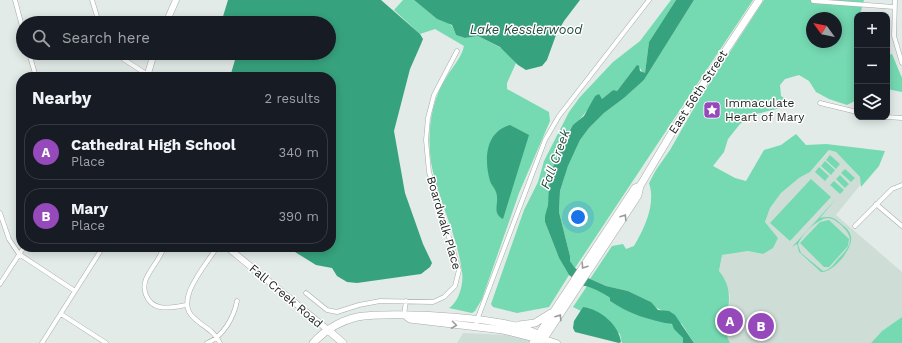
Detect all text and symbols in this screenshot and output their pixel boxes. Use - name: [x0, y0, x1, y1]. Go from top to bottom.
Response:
- north arrow: [806, 12, 842, 48]
- map controls: [854, 12, 890, 120]
- button: +: [854, 12, 890, 48]
- search box: [16, 16, 336, 60]
- water label: Lake Kesslerwood: [470, 22, 583, 37]
- icon: search: [30, 27, 52, 49]
- text: Search here: [62, 29, 150, 47]
- street label: East 56th Street: [666, 48, 730, 136]
- button: −: [854, 48, 890, 84]
- button: layers: [854, 84, 890, 120]
- text: Nearby: [32, 88, 91, 108]
- text: 2 results: [265, 91, 320, 106]
- place label: Immaculate Heart of Mary: [725, 96, 805, 124]
- place icon: Immaculate Heart of Mary: [702, 100, 722, 120]
- water label: Fall Creek: [537, 126, 573, 191]
- text: Cathedral High School: [71, 136, 236, 154]
- text: A: [42, 145, 50, 160]
- text: 340 m: [279, 145, 319, 160]
- text: Place: [71, 154, 105, 169]
- street label: Boardwalk Place: [424, 175, 464, 271]
- text: Mary: [71, 200, 108, 218]
- your location: [568, 207, 588, 227]
- text: B: [42, 209, 50, 224]
- text: 390 m: [278, 209, 319, 224]
- one-way arrow: [620, 214, 627, 221]
- text: Place: [71, 218, 105, 233]
- street label: Fall Creek Road: [247, 261, 325, 331]
- one-way arrow: [581, 262, 589, 269]
- pin: A: [717, 306, 743, 336]
- pin: B: [748, 311, 774, 341]
- one-way arrow: [554, 314, 562, 321]
- one-way arrow: [451, 320, 457, 329]

